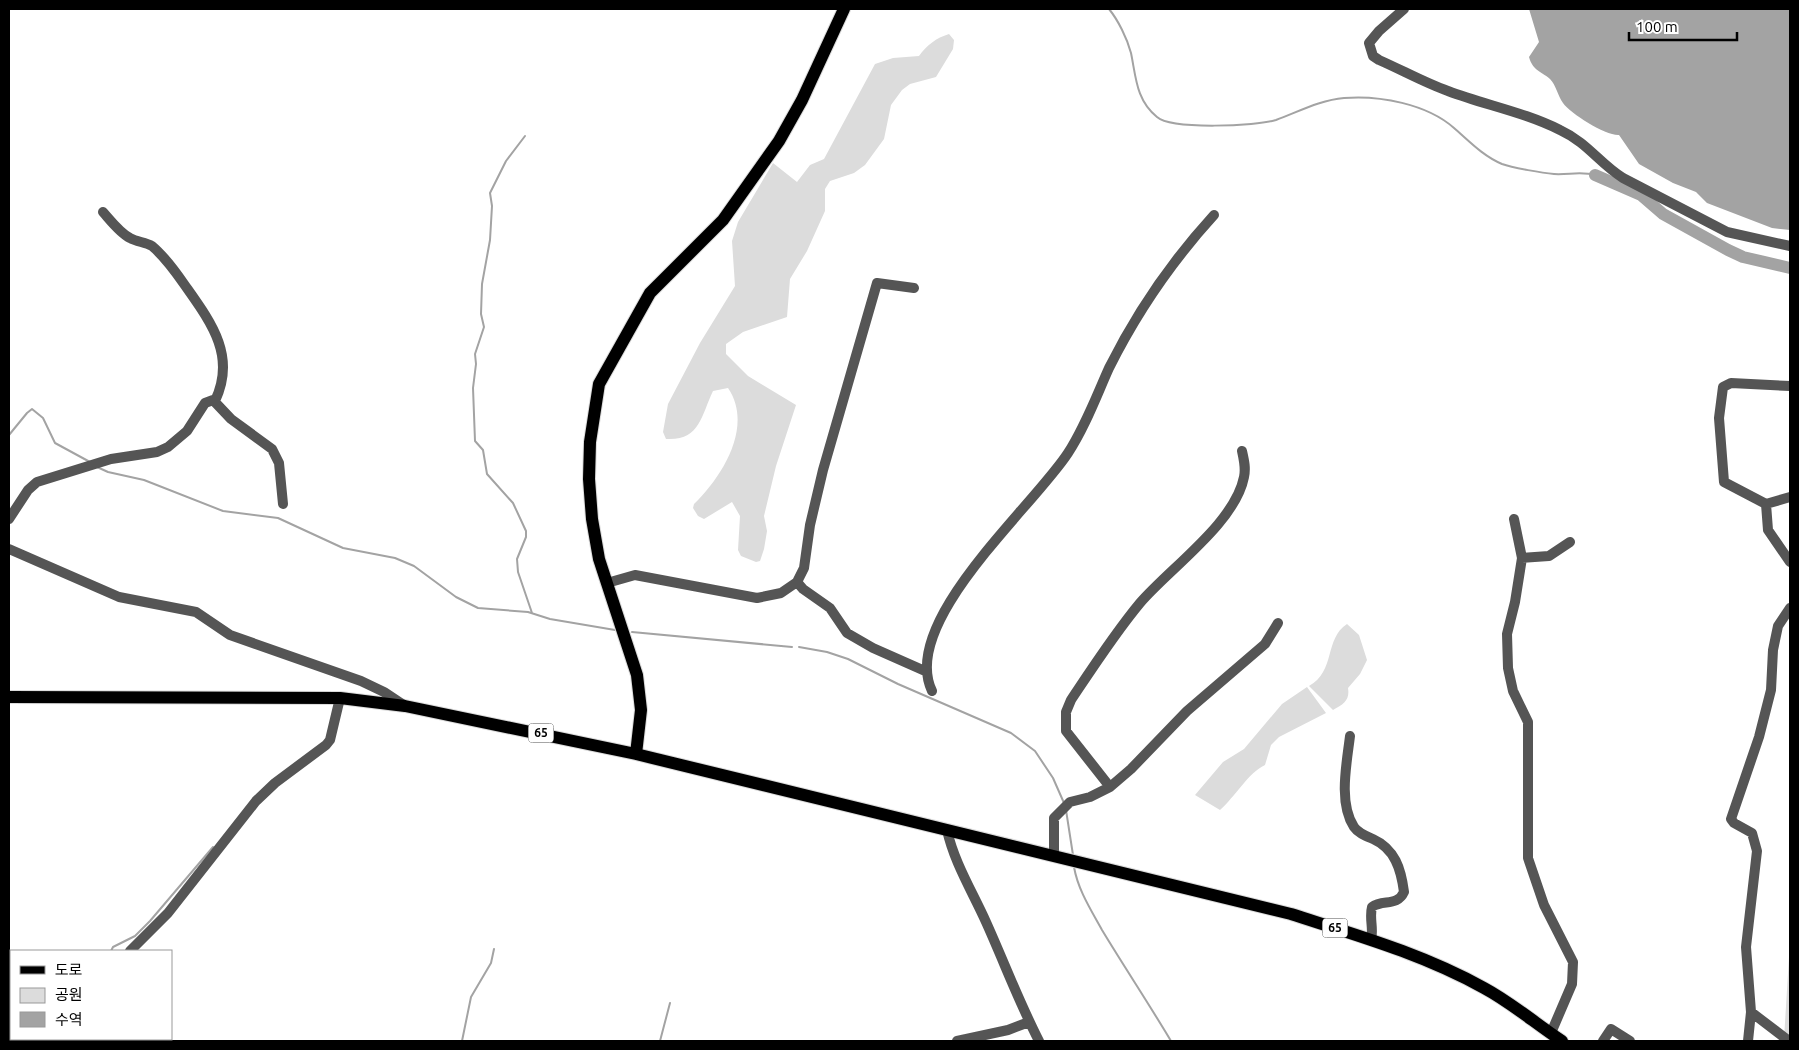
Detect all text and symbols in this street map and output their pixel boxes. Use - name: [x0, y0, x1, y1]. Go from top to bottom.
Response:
- scale bar: [1629, 10, 1736, 42]
- text: 100 m: [1636, 18, 1678, 35]
- road number: 65: [528, 724, 554, 742]
- road number: 65: [1322, 918, 1348, 938]
- legend: [10, 950, 172, 1040]
- text: 도로: [55, 961, 83, 978]
- text: 공원: [55, 986, 83, 1003]
- text: 수역: [55, 1011, 83, 1028]

